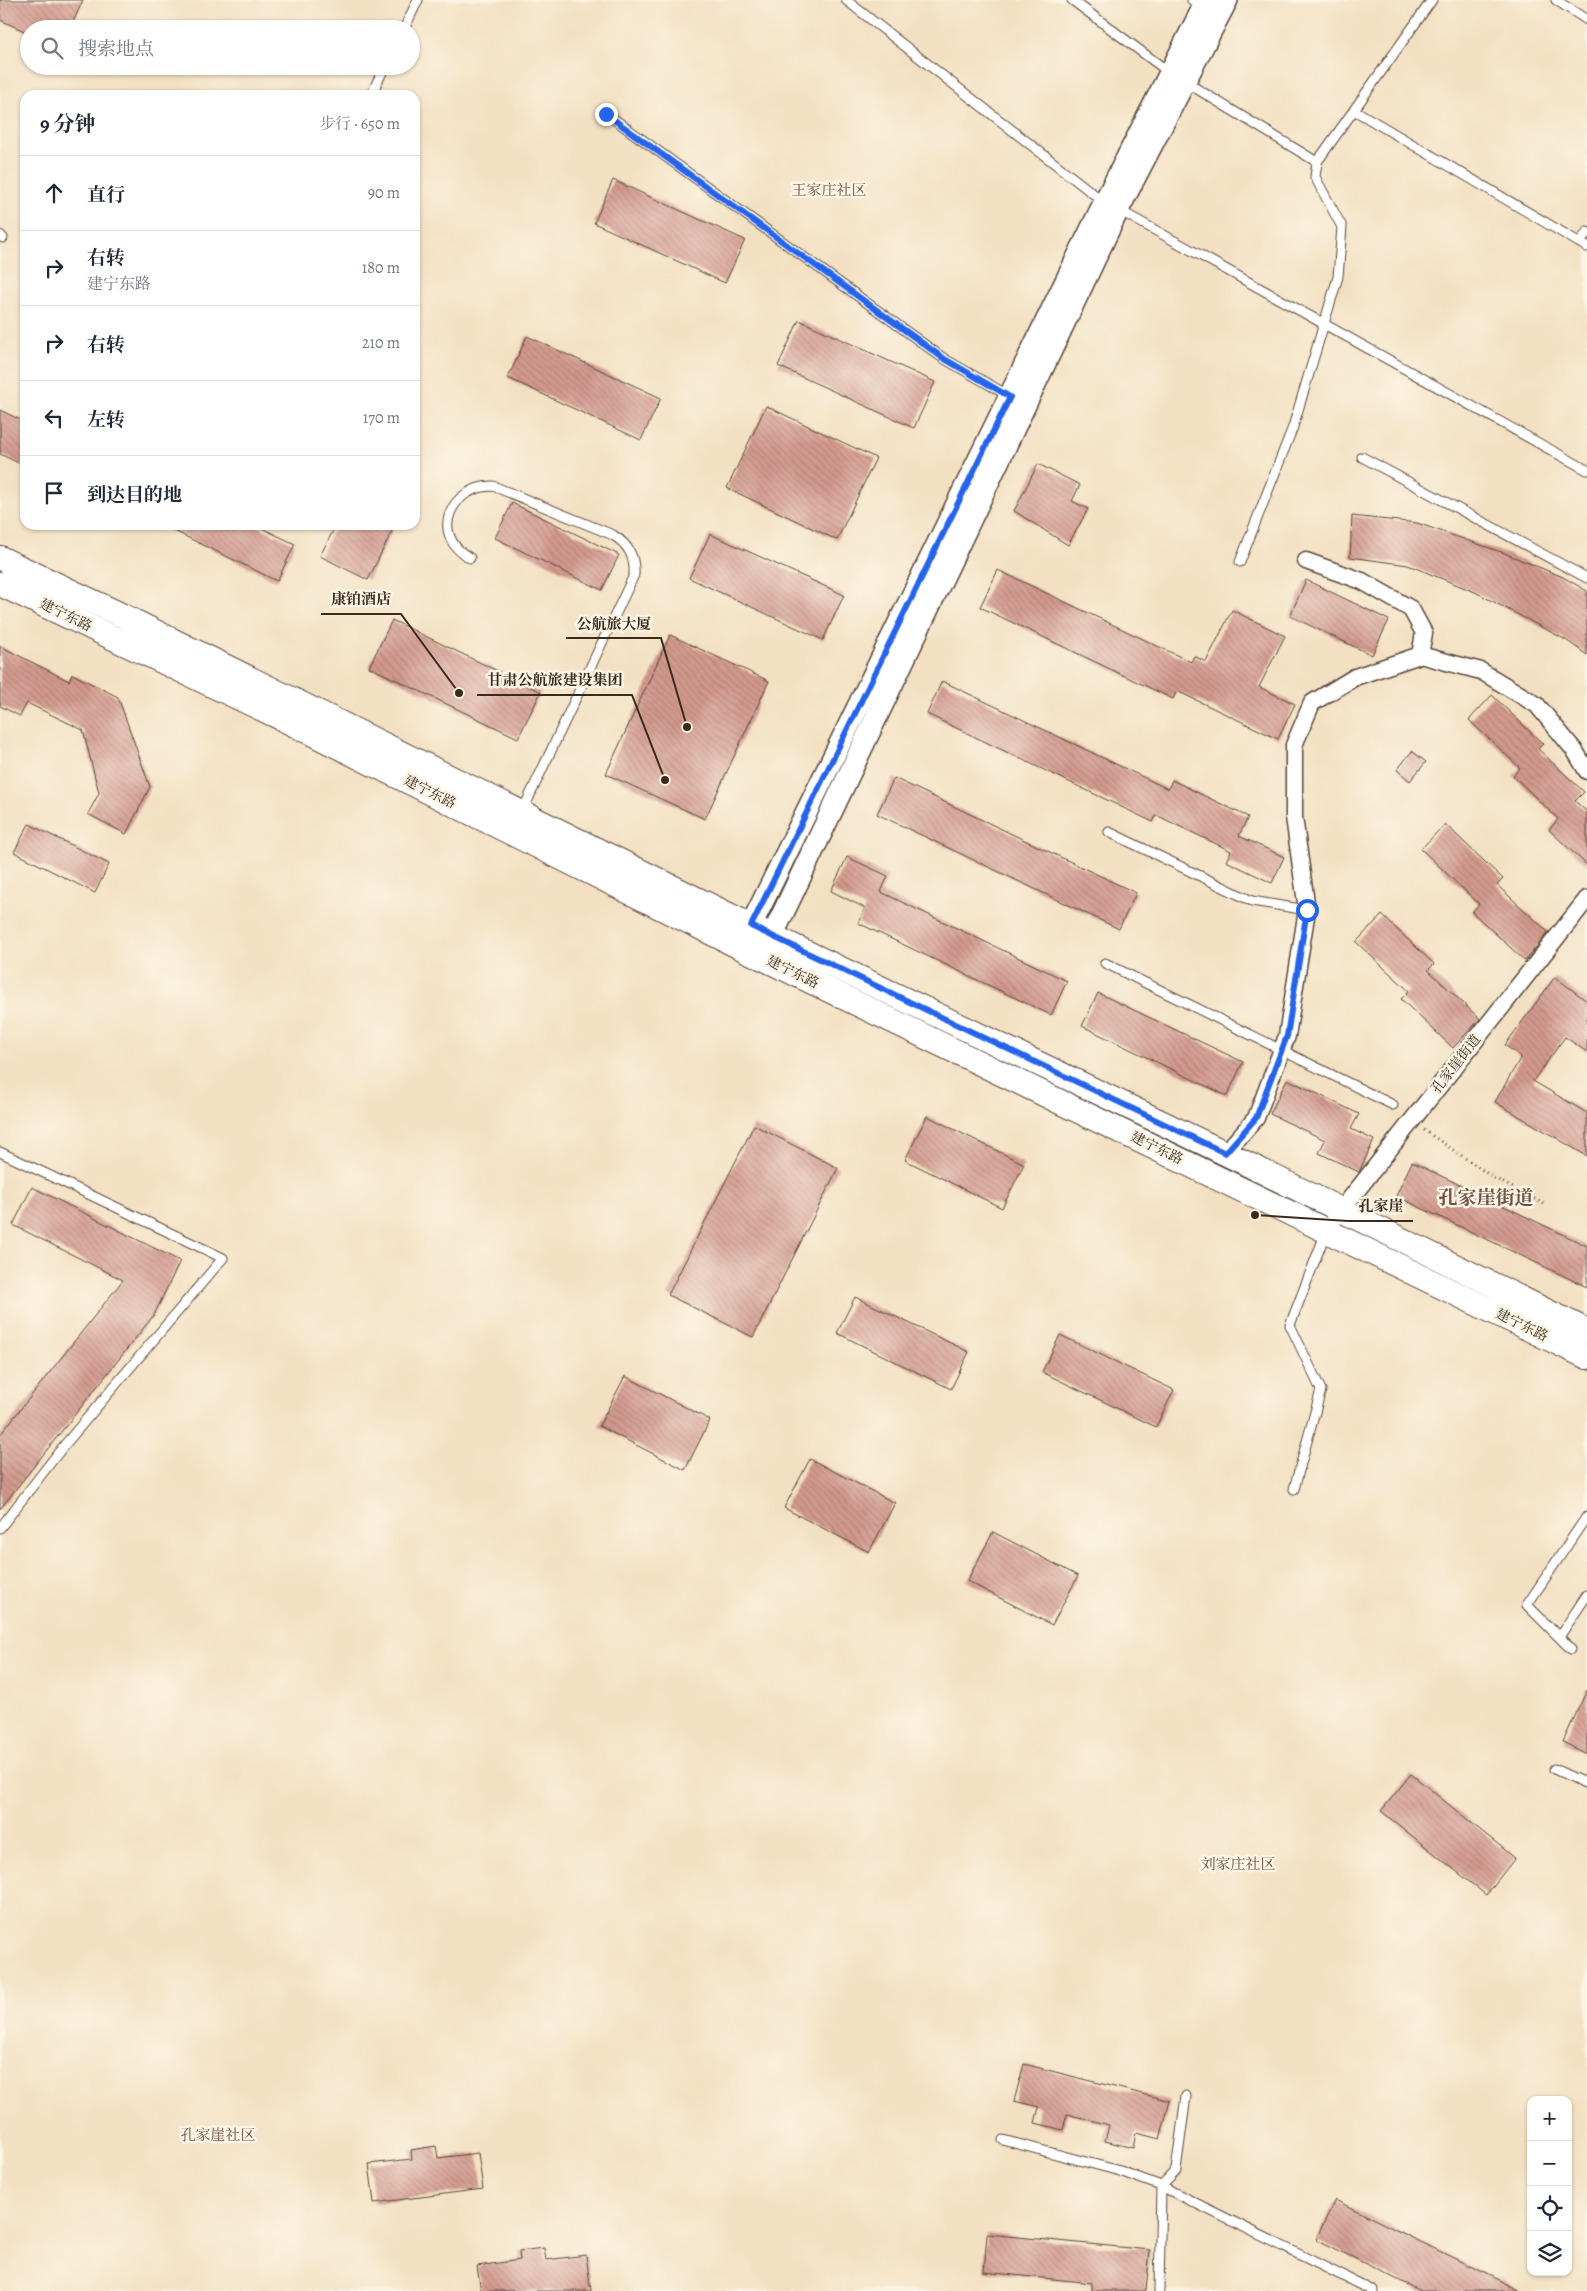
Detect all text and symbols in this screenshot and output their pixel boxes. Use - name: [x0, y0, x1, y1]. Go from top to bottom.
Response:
- search box: [20, 20, 420, 75]
- icon: search: [38, 34, 66, 62]
- text: 搜索地点: [78, 36, 154, 62]
- route end: [595, 103, 618, 126]
- text: 9 分钟: [40, 110, 95, 138]
- text: 步行 · 650 m: [319, 113, 400, 135]
- icon: ahead: [40, 179, 68, 207]
- district label: 王家庄社区: [791, 180, 867, 200]
- text: 直行: [87, 182, 125, 208]
- text: 90 m: [368, 182, 400, 204]
- text: 右转: [87, 245, 125, 271]
- icon: right: [40, 254, 68, 282]
- text: 180 m: [362, 257, 400, 279]
- text: 建宁东路: [87, 273, 151, 295]
- icon: right: [40, 329, 68, 357]
- text: 右转: [87, 332, 125, 358]
- text: 210 m: [362, 332, 400, 354]
- icon: left: [40, 404, 68, 432]
- text: 左转: [87, 407, 125, 433]
- text: 170 m: [363, 407, 400, 429]
- icon: arrive: [40, 479, 68, 507]
- text: 到达目的地: [87, 482, 182, 508]
- callout: 康铂酒店: [321, 584, 401, 614]
- text: 康铂酒店: [331, 589, 391, 609]
- street label: 建宁东路: [37, 594, 95, 636]
- callout: 公航旅大厦: [566, 608, 661, 638]
- text: 公航旅大厦: [576, 614, 652, 634]
- callout: 甘肃公航旅建设集团: [477, 665, 632, 695]
- text: 甘肃公航旅建设集团: [487, 670, 623, 690]
- street label: 建宁东路: [401, 771, 459, 813]
- route start: [1296, 899, 1319, 922]
- street label: 建宁东路: [764, 951, 822, 993]
- street label: 孔家崖街道: [1427, 1031, 1485, 1097]
- street label: 建宁东路: [1128, 1127, 1186, 1169]
- district label: 孔家崖街道: [1438, 1185, 1534, 1211]
- callout: 孔家崖: [1348, 1191, 1413, 1221]
- text: 孔家崖: [1358, 1196, 1404, 1216]
- street label: 建宁东路: [1493, 1304, 1551, 1346]
- district label: 刘家庄社区: [1200, 1854, 1276, 1874]
- map controls: [1527, 2096, 1572, 2276]
- button: +: [1527, 2096, 1572, 2141]
- district label: 孔家崖社区: [180, 2125, 256, 2145]
- button: −: [1527, 2141, 1572, 2186]
- button: locate: [1527, 2186, 1572, 2231]
- button: layers: [1527, 2231, 1572, 2276]

